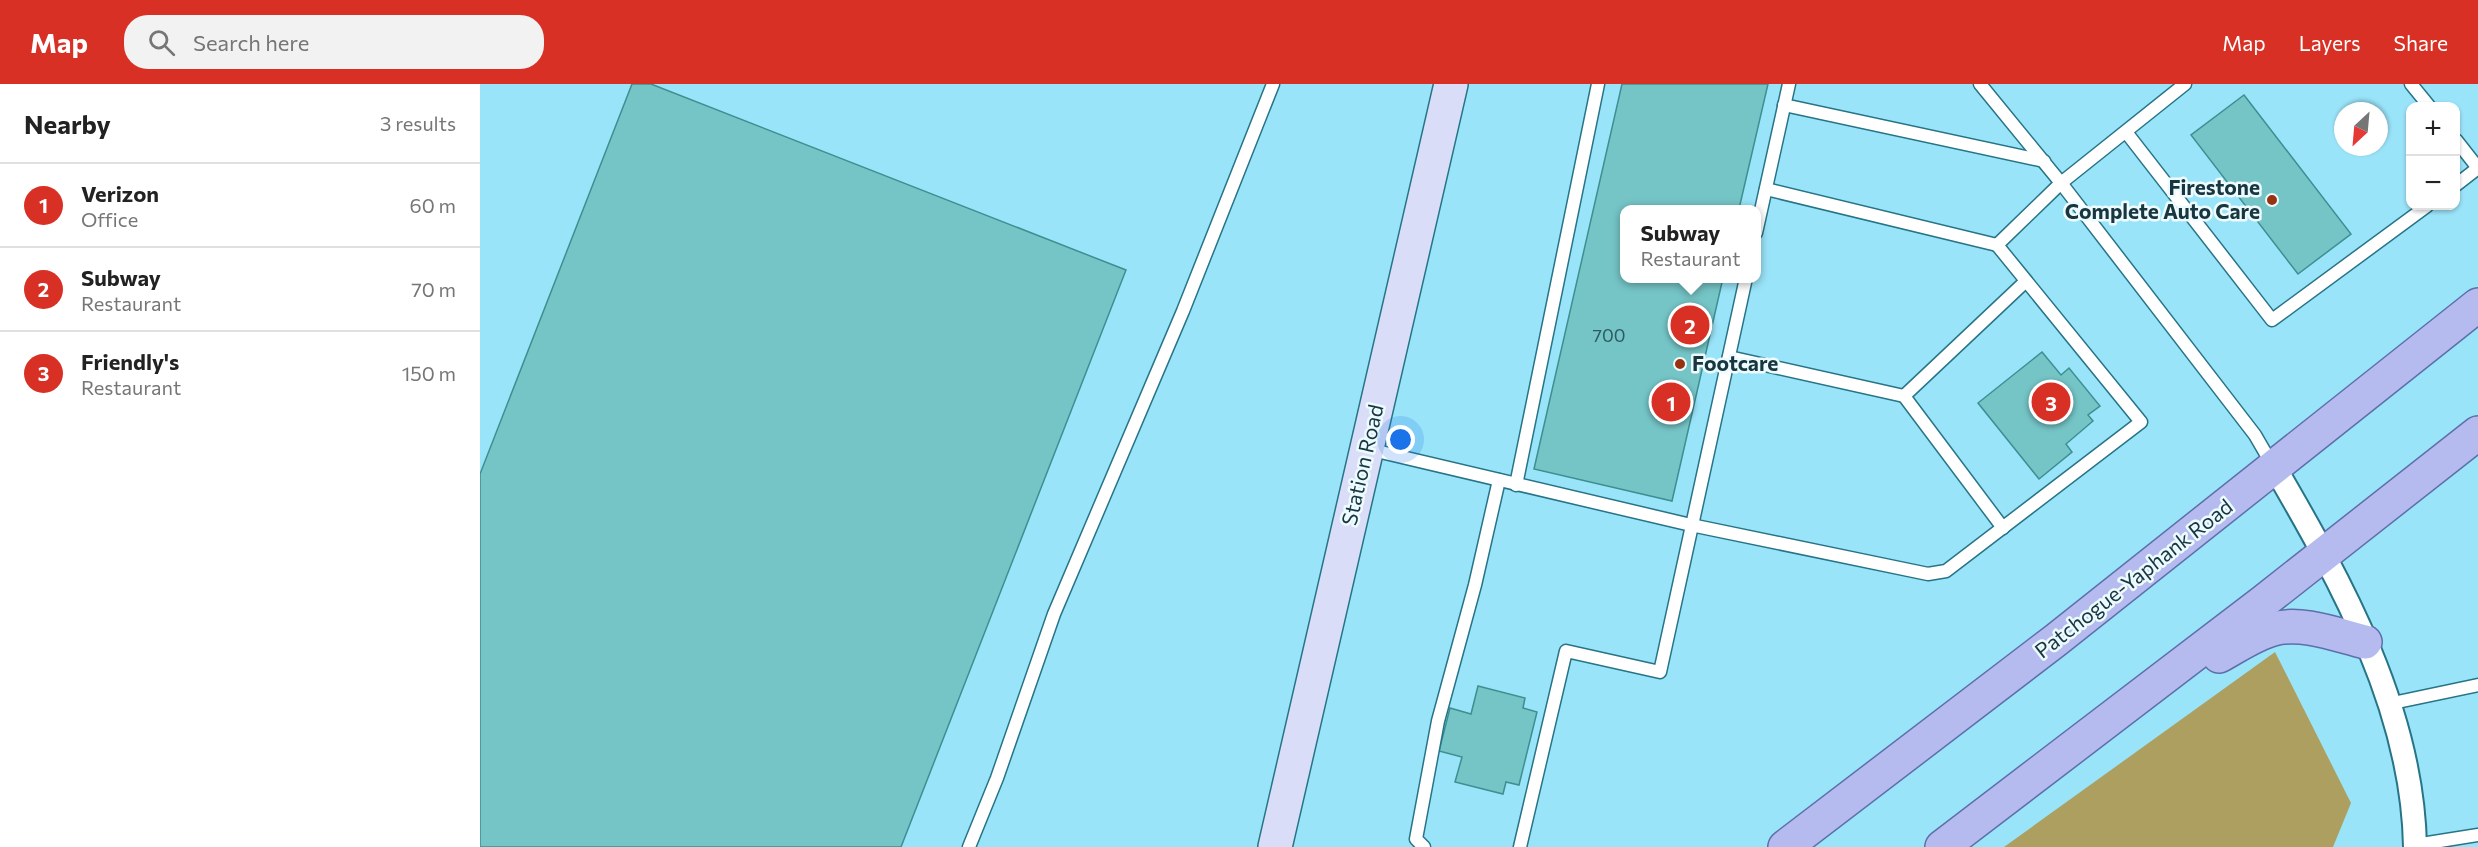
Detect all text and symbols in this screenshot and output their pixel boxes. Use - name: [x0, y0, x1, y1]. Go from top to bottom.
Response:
- search box: [124, 15, 544, 69]
- text: Map: [30, 25, 88, 59]
- icon: search: [145, 26, 178, 59]
- text: Search here: [193, 29, 309, 56]
- text: Map: [2222, 30, 2266, 55]
- text: Layers: [2299, 30, 2361, 55]
- text: Share: [2394, 30, 2448, 55]
- north arrow: [2334, 102, 2388, 156]
- map controls: [2406, 102, 2460, 210]
- button: +: [2406, 102, 2460, 156]
- text: Nearby: [24, 108, 111, 139]
- text: 3 results: [380, 111, 456, 135]
- button: −: [2406, 156, 2460, 210]
- place label: Firestone Complete Auto Care: [2065, 174, 2260, 223]
- text: Verizon: [81, 180, 159, 207]
- text: 1: [39, 193, 48, 217]
- text: 60 m: [410, 193, 456, 217]
- marker: Firestone Complete Auto Care: [2265, 193, 2279, 207]
- popup: [1620, 205, 1761, 283]
- text: Office: [81, 207, 138, 231]
- text: Subway: [1640, 219, 1720, 246]
- text: Restaurant: [1640, 246, 1741, 270]
- text: Subway: [81, 264, 161, 291]
- text: 2: [38, 277, 49, 301]
- text: 70 m: [411, 277, 456, 301]
- text: Restaurant: [81, 291, 181, 315]
- pin: 2: [1670, 302, 1710, 348]
- house number: 700: [1593, 324, 1625, 346]
- text: Friendly's: [81, 348, 179, 375]
- place label: Footcare: [1692, 350, 1778, 375]
- marker: Footcare: [1673, 357, 1687, 371]
- text: 3: [38, 361, 49, 385]
- text: 150 m: [402, 361, 456, 385]
- text: Restaurant: [81, 375, 181, 399]
- pin: 1: [1652, 380, 1690, 424]
- pin: 3: [2032, 380, 2070, 424]
- street label: Station Road: [1335, 402, 1388, 528]
- your location: [1386, 425, 1415, 454]
- street label: Patchogue-Yaphank Road: [2029, 493, 2237, 663]

